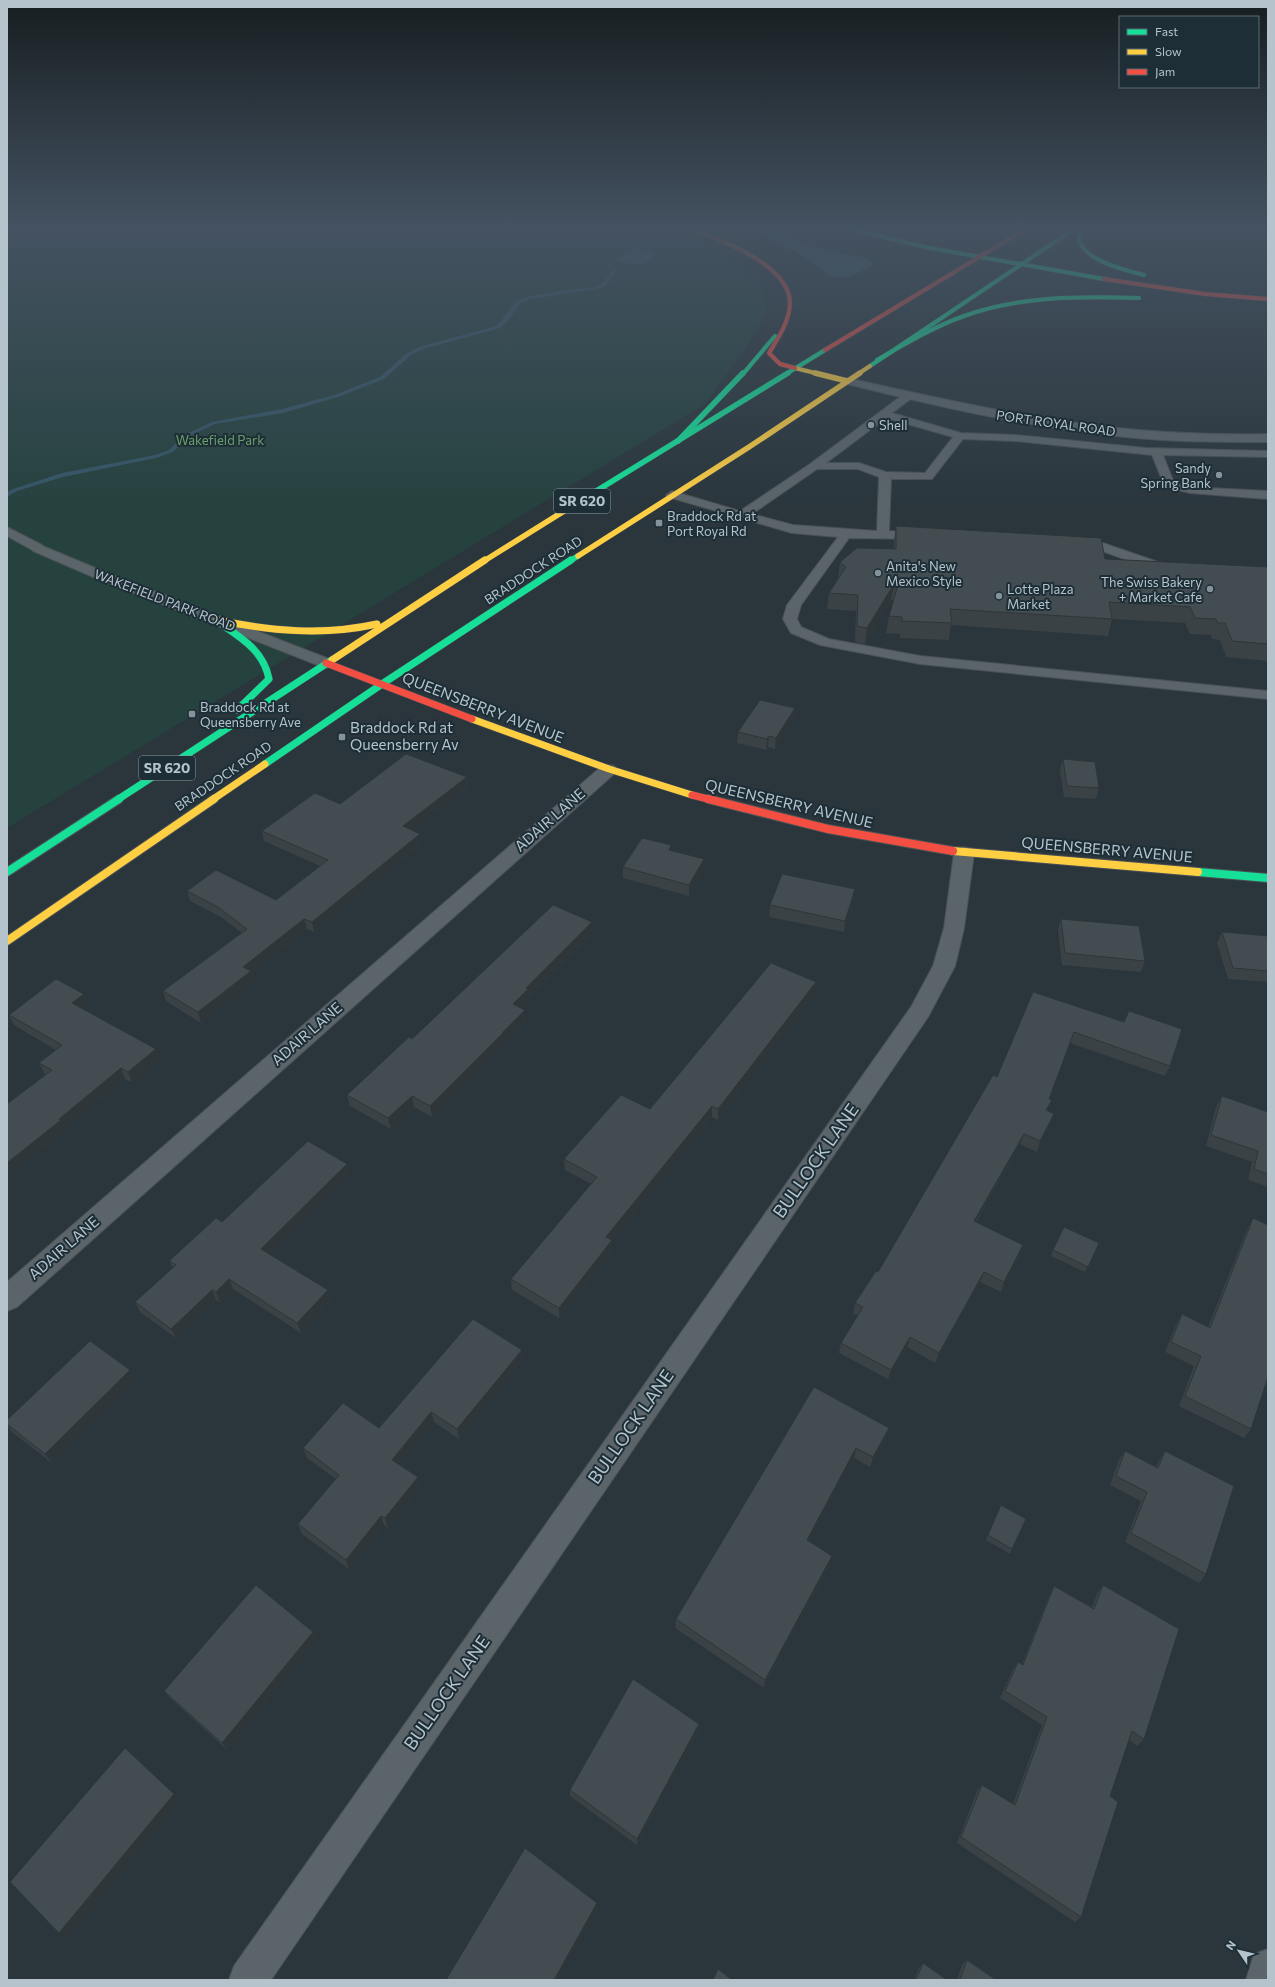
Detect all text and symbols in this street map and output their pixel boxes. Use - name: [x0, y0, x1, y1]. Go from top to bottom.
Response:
- legend: [1119, 16, 1259, 88]
- text: Fast: [1155, 24, 1178, 38]
- text: Slow: [1155, 44, 1182, 58]
- text: Jam: [1155, 64, 1175, 79]
- street label: PORT ROYAL ROAD: [995, 407, 1117, 439]
- place label: Shell: [879, 417, 908, 433]
- marker: Shell: [866, 420, 876, 430]
- park label: Wakefield Park: [176, 432, 264, 448]
- place label: Sandy Spring Bank: [1140, 460, 1211, 491]
- marker: Sandy Spring Bank: [1214, 470, 1224, 480]
- road number: SR 620: [554, 489, 610, 513]
- place label: Braddock Rd at Port Royal Rd: [667, 508, 756, 539]
- marker: Braddock Rd at Port Royal Rd: [654, 518, 664, 528]
- street label: BRADDOCK ROAD: [481, 532, 585, 608]
- place label: Anita's New Mexico Style: [886, 558, 962, 589]
- street label: WAKEFIELD PARK ROAD: [92, 566, 238, 634]
- marker: Anita's New Mexico Style: [873, 568, 883, 578]
- place label: The Swiss Bakery + Market Cafe: [1101, 574, 1202, 605]
- place label: Lotte Plaza Market: [1007, 581, 1074, 612]
- marker: The Swiss Bakery + Market Cafe: [1205, 584, 1215, 594]
- marker: Lotte Plaza Market: [994, 591, 1004, 601]
- street label: QUEENSBERRY AVENUE: [400, 668, 567, 746]
- place label: Braddock Rd at Queensberry Ave: [200, 699, 301, 730]
- marker: Braddock Rd at Queensberry Ave: [187, 709, 197, 719]
- place label: Braddock Rd at Queensberry Av: [350, 718, 459, 753]
- marker: Braddock Rd at Queensberry Av: [337, 732, 347, 742]
- street label: BRADDOCK ROAD: [172, 738, 274, 814]
- road number: SR 620: [139, 756, 195, 780]
- street label: QUEENSBERRY AVENUE: [704, 775, 875, 831]
- street label: ADAIR LANE: [510, 784, 588, 855]
- street label: QUEENSBERRY AVENUE: [1021, 833, 1193, 865]
- street label: ADAIR LANE: [267, 998, 345, 1069]
- street label: BULLOCK LANE: [768, 1099, 863, 1222]
- street label: ADAIR LANE: [24, 1212, 102, 1283]
- street label: BULLOCK LANE: [583, 1365, 678, 1488]
- street label: BULLOCK LANE: [399, 1631, 494, 1754]
- north arrow: [1219, 1931, 1259, 1971]
- text: N: [1223, 1938, 1238, 1952]

